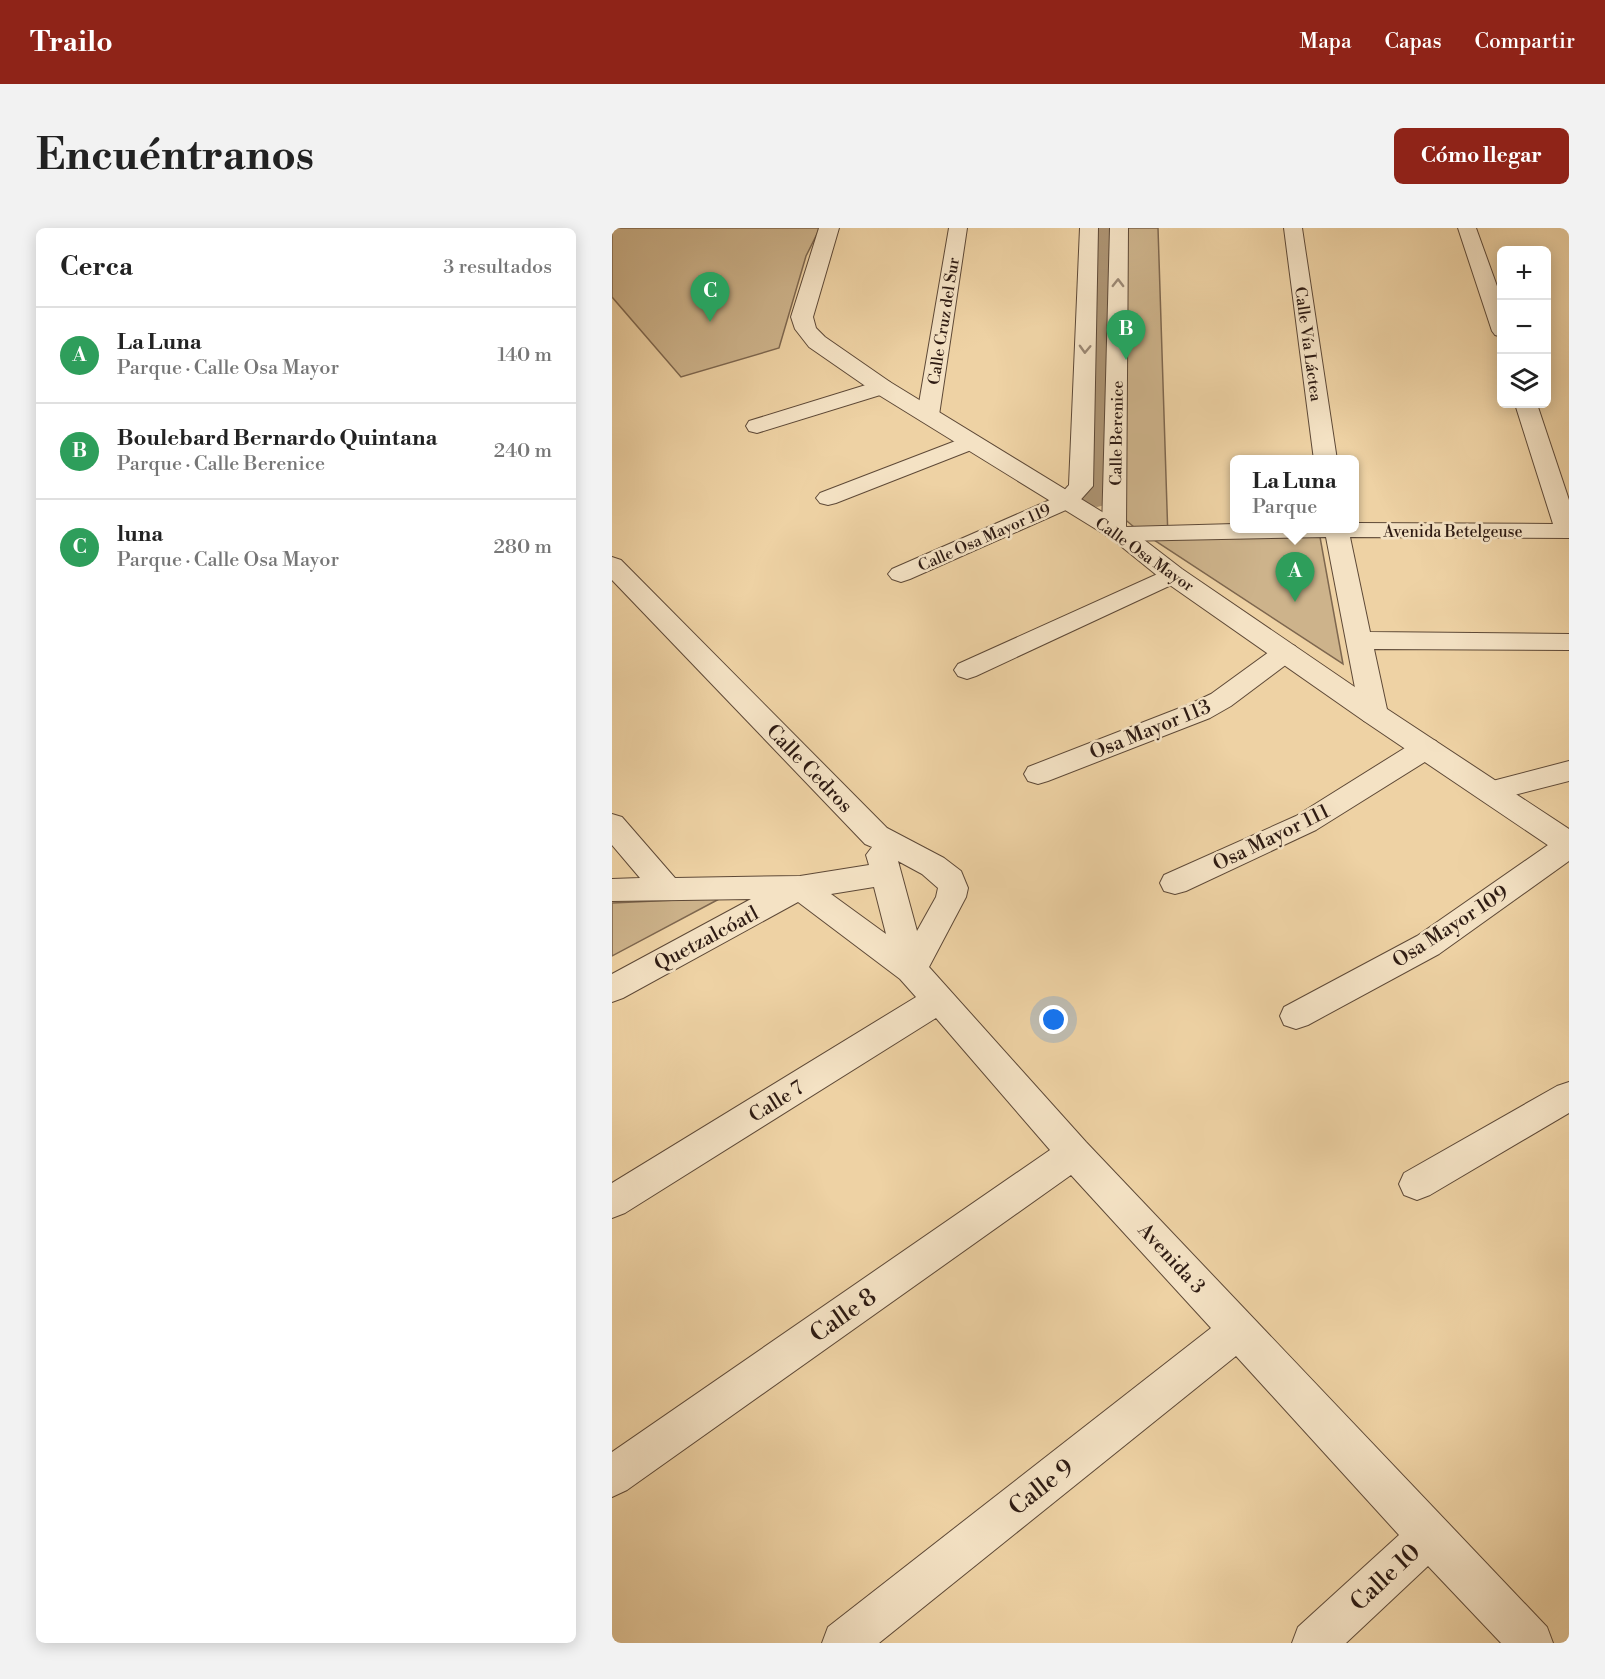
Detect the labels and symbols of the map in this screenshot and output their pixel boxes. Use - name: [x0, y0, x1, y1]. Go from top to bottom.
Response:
- street label: Calle Cruz del Sur: [924, 256, 964, 386]
- pin: C: [690, 272, 730, 322]
- one-way arrow: [1112, 278, 1124, 287]
- street label: Calle Vía Láctea: [1290, 285, 1326, 404]
- pin: B: [1106, 310, 1146, 360]
- one-way arrow: [1079, 345, 1092, 354]
- street label: Calle Berenice: [1106, 380, 1128, 486]
- street label: Calle Osa Mayor 119: [915, 500, 1054, 576]
- street label: Calle Osa Mayor: [1091, 513, 1198, 596]
- street label: Avenida Betelgeuse: [1382, 522, 1523, 542]
- pin: A: [1276, 552, 1314, 602]
- street label: Osa Mayor 113: [1086, 695, 1215, 766]
- street label: Calle Cedros: [760, 720, 857, 819]
- street label: Osa Mayor 111: [1209, 799, 1334, 877]
- street label: Osa Mayor 109: [1388, 881, 1513, 974]
- street label: Quetzalcóatl: [650, 901, 763, 977]
- your location: [1039, 1005, 1068, 1034]
- street label: Calle 7: [745, 1076, 809, 1129]
- street label: Avenida 3: [1131, 1218, 1210, 1300]
- street label: Calle 8: [804, 1282, 883, 1350]
- street label: Calle 9: [1003, 1453, 1080, 1523]
- street label: Calle 10: [1344, 1538, 1427, 1618]

